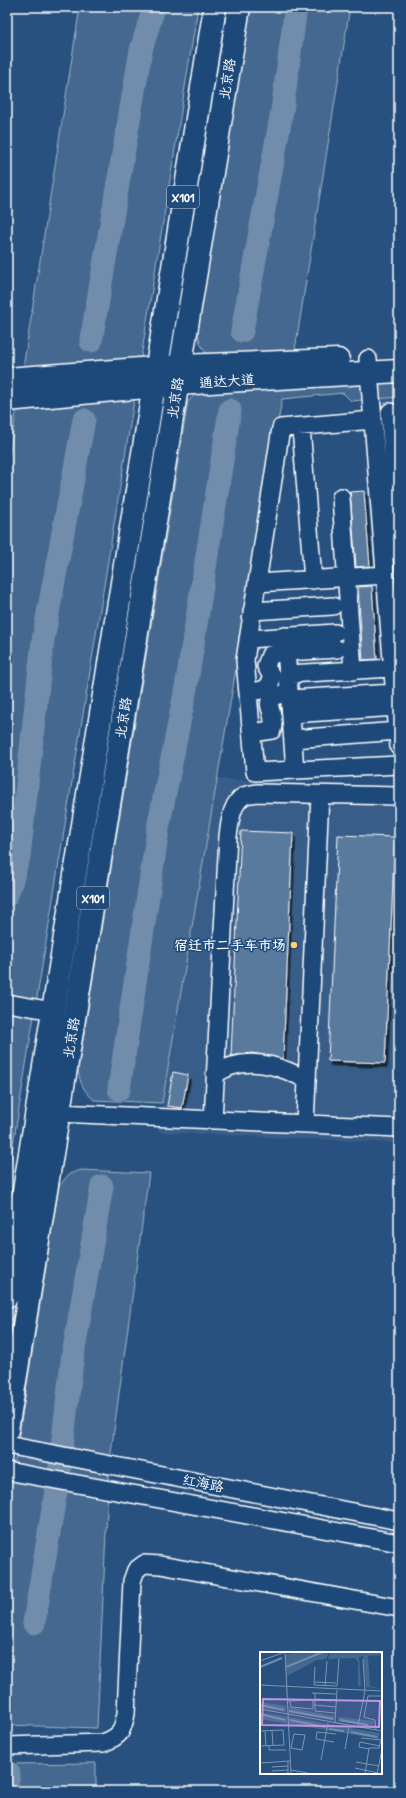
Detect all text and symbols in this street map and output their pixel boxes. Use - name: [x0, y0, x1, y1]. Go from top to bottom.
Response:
- street label: 北京路: [214, 57, 239, 101]
- road number: X101: [167, 186, 199, 208]
- street label: 通达大道: [198, 369, 256, 392]
- street label: 北京路: [162, 376, 187, 420]
- street label: 北京路: [110, 696, 135, 740]
- road number: X101: [77, 887, 109, 909]
- place label: 宿迁市二手车市场: [174, 935, 286, 954]
- marker: 宿迁市二手车市场: [289, 940, 299, 950]
- street label: 北京路: [58, 1016, 83, 1060]
- street label: 红海路: [181, 1469, 226, 1496]
- inset map: [260, 1652, 382, 1774]

